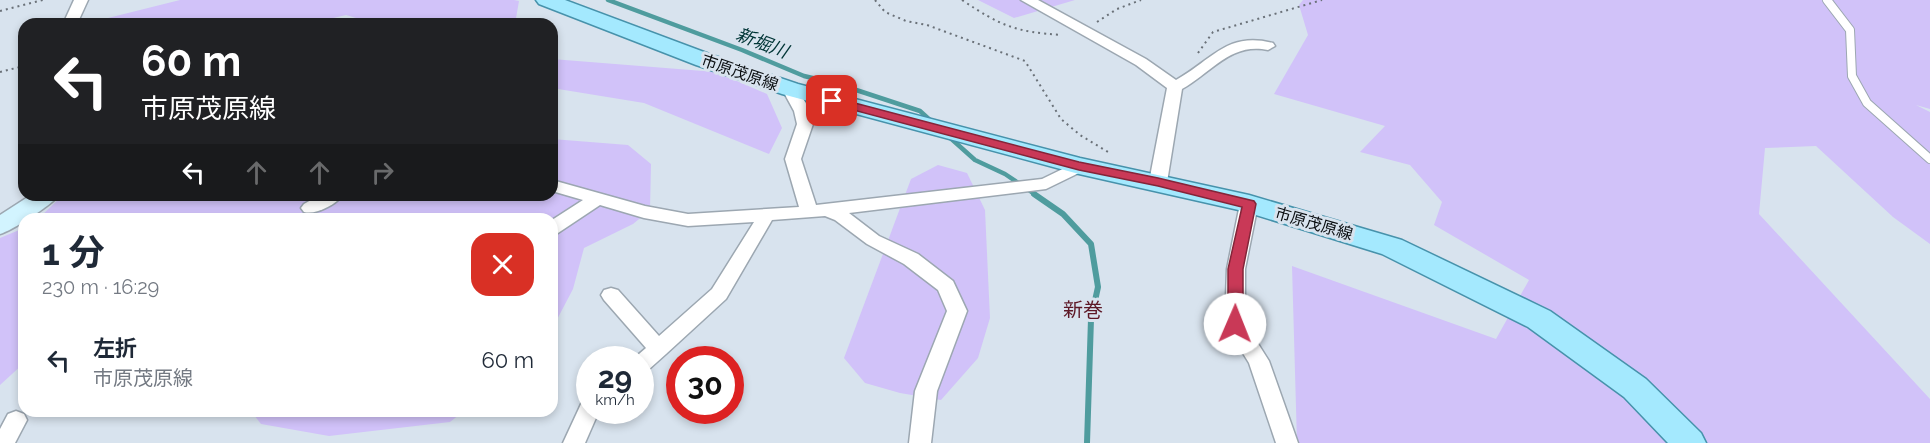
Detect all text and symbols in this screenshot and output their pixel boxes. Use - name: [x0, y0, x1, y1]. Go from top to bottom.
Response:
- water label: 新堀川: [733, 23, 793, 63]
- text: 60 m: [141, 37, 241, 86]
- icon: left: [42, 42, 120, 120]
- street label: 市原茂原線: [699, 50, 781, 94]
- pin: [806, 75, 857, 126]
- icon: arrive: [815, 84, 848, 117]
- text: 市原茂原線: [141, 93, 276, 124]
- icon: left: [177, 156, 210, 189]
- icon: ahead: [240, 156, 273, 189]
- icon: ahead: [303, 156, 336, 189]
- icon: right: [366, 156, 399, 189]
- street label: 市原茂原線: [1273, 203, 1355, 244]
- text: 1 分: [42, 231, 104, 273]
- button: close: [471, 233, 534, 296]
- text: 230 m · 16:29: [42, 275, 159, 299]
- position arrow: [1203, 292, 1267, 356]
- district label: 新巻: [1063, 298, 1103, 322]
- text: 左折: [93, 335, 137, 361]
- icon: left: [42, 344, 75, 377]
- speed limit sign: 30: [666, 346, 744, 424]
- text: 60 m: [481, 347, 534, 373]
- text: 29: [598, 360, 632, 395]
- text: 市原茂原線: [93, 366, 193, 390]
- text: km/h: [595, 391, 635, 409]

